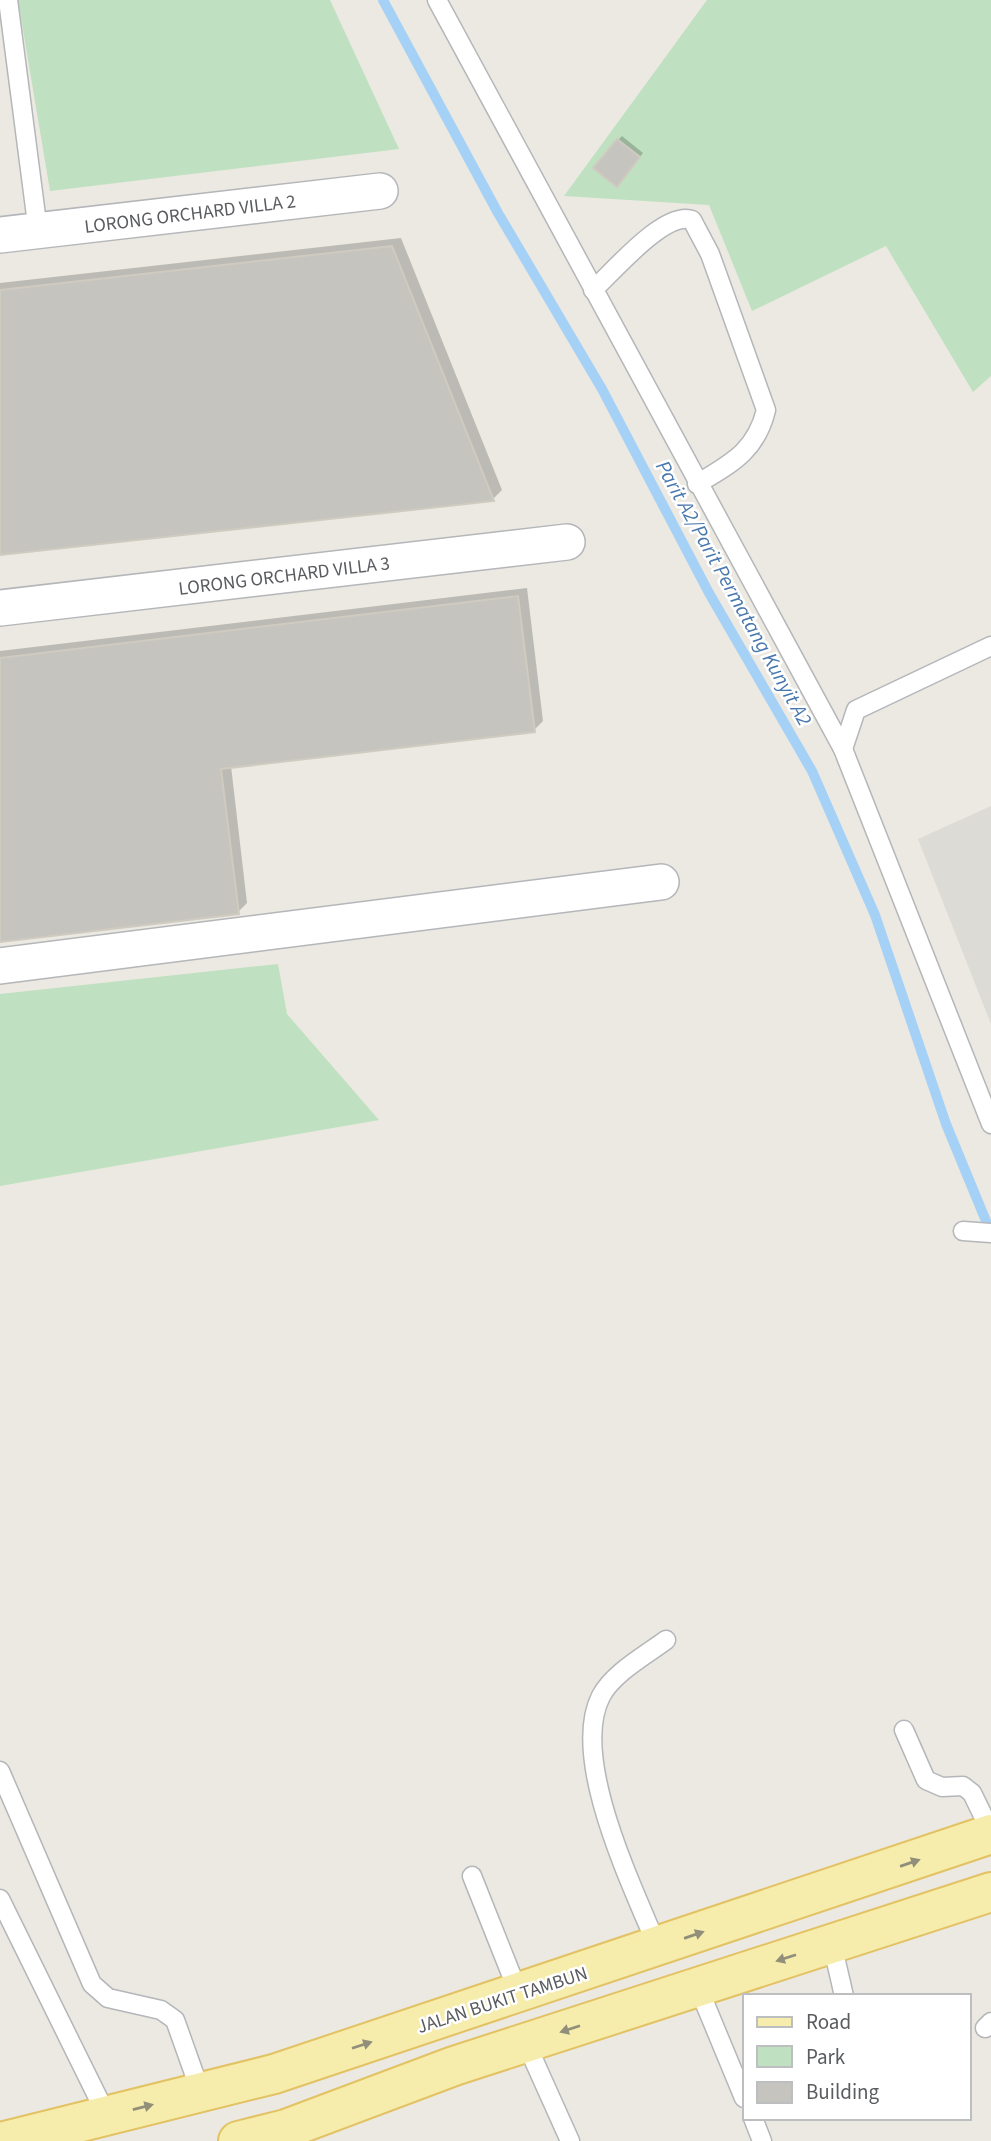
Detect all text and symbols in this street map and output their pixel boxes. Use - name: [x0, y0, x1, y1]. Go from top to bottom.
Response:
- street label: LORONG ORCHARD VILLA 2: [83, 188, 297, 241]
- water label: Parit A2/Parit Permatang Kunyit A2: [648, 455, 820, 731]
- street label: LORONG ORCHARD VILLA 3: [177, 550, 391, 603]
- one-way arrow: [899, 1857, 920, 1868]
- one-way arrow: [684, 1929, 705, 1940]
- one-way arrow: [776, 1954, 797, 1964]
- street label: JALAN BUKIT TAMBUN: [414, 1960, 591, 2041]
- legend: [743, 1994, 970, 2120]
- text: Road: [806, 2007, 851, 2037]
- one-way arrow: [559, 2024, 580, 2034]
- one-way arrow: [351, 2040, 372, 2050]
- text: Park: [806, 2042, 846, 2072]
- text: Building: [806, 2077, 880, 2107]
- one-way arrow: [132, 2101, 154, 2112]

